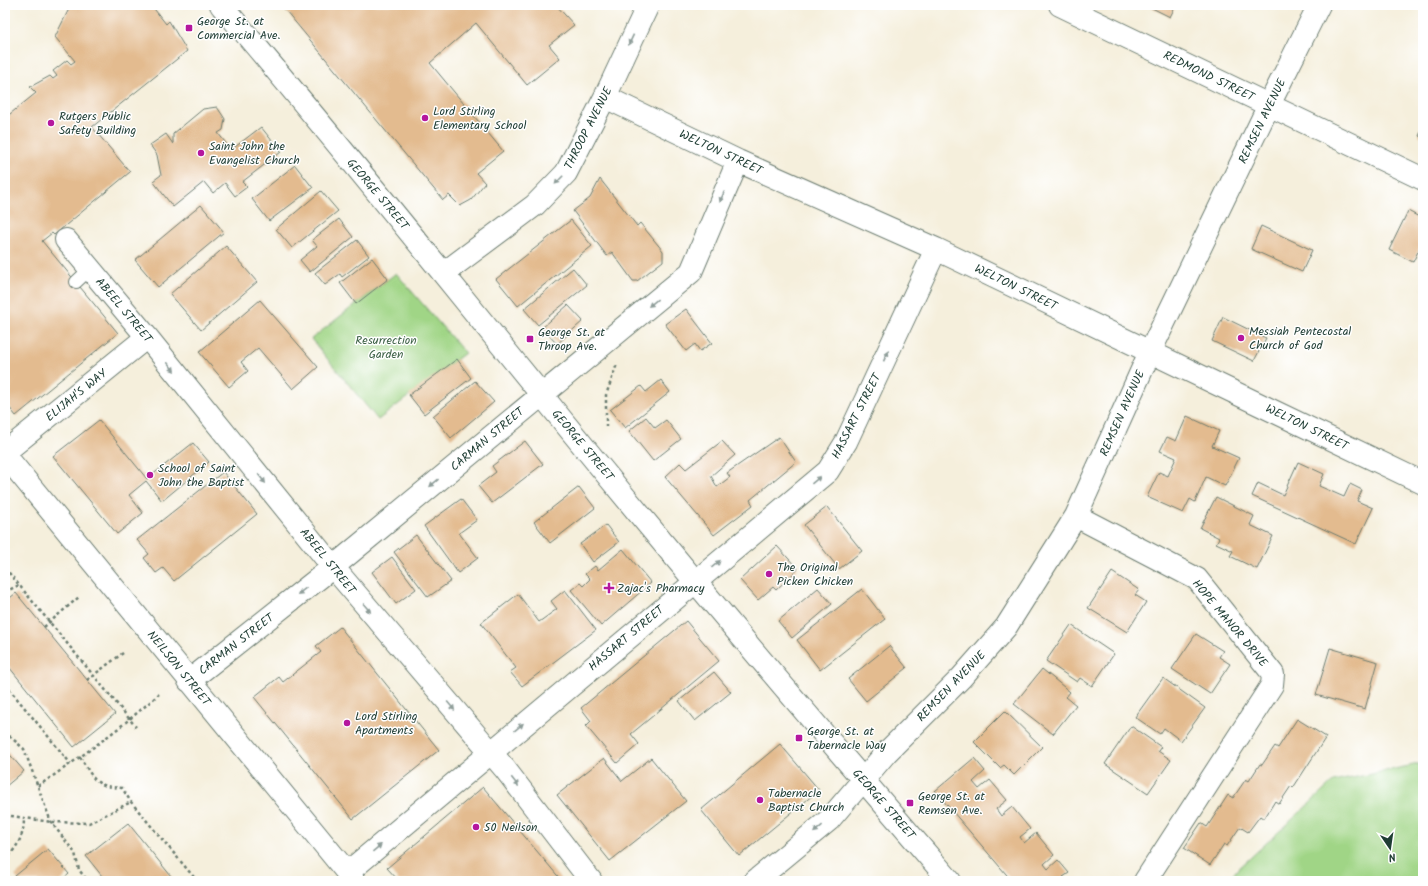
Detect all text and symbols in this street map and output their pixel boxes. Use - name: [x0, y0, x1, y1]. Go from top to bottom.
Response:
- place label: George St. at Commercial Ave.: [197, 12, 280, 45]
- marker: George St. at Commercial Ave.: [184, 23, 194, 33]
- one-way arrow: [628, 35, 634, 46]
- street label: REDMOND STREET: [1160, 46, 1259, 107]
- street label: REMSEN AVENUE: [1234, 74, 1292, 167]
- street label: THROOP AVENUE: [559, 83, 618, 173]
- place label: Lord Stirling Elementary School: [433, 102, 526, 135]
- place label: Rutgers Public Safety Building: [59, 107, 136, 140]
- marker: Lord Stirling Elementary School: [420, 113, 430, 123]
- marker: Rutgers Public Safety Building: [46, 118, 56, 128]
- street label: WELTON STREET: [676, 125, 767, 181]
- place label: Saint John the Evangelist Church: [209, 137, 300, 170]
- marker: Saint John the Evangelist Church: [196, 148, 206, 158]
- street label: GEORGE STREET: [342, 154, 414, 235]
- one-way arrow: [554, 175, 564, 185]
- one-way arrow: [719, 191, 726, 203]
- street label: WELTON STREET: [971, 259, 1062, 316]
- street label: ABEEL STREET: [90, 273, 158, 349]
- one-way arrow: [648, 298, 659, 307]
- place label: Messiah Pentecostal Church of God: [1249, 322, 1351, 355]
- place label: George St. at Throop Ave.: [538, 323, 605, 356]
- park label: Resurrection Garden: [355, 331, 417, 364]
- marker: Messiah Pentecostal Church of God: [1236, 333, 1246, 343]
- marker: George St. at Throop Ave.: [525, 334, 535, 344]
- one-way arrow: [883, 350, 889, 362]
- one-way arrow: [167, 362, 176, 373]
- street label: ELIJAH'S WAY: [41, 364, 112, 426]
- street label: REMSEN AVENUE: [1095, 366, 1150, 459]
- street label: HASSART STREET: [827, 369, 887, 462]
- street label: WELTON STREET: [1262, 399, 1353, 456]
- street label: CARMAN STREET: [446, 402, 530, 476]
- street label: GEORGE STREET: [547, 405, 619, 486]
- place label: School of Saint John the Baptist: [158, 459, 245, 492]
- marker: School of Saint John the Baptist: [145, 470, 155, 480]
- one-way arrow: [257, 474, 266, 485]
- one-way arrow: [811, 476, 821, 485]
- one-way arrow: [429, 479, 439, 488]
- street label: ABEEL STREET: [295, 524, 361, 600]
- place label: The Original Picken Chicken: [777, 558, 853, 591]
- one-way arrow: [711, 559, 722, 568]
- marker: The Original Picken Chicken: [764, 569, 774, 579]
- street label: HOPE MANOR DRIVE: [1187, 575, 1273, 672]
- place label: Zajac's Pharmacy: [617, 579, 705, 598]
- marker: Zajac's Pharmacy: [604, 583, 614, 593]
- one-way arrow: [297, 587, 308, 596]
- street label: HASSART STREET: [584, 600, 670, 676]
- one-way arrow: [362, 603, 371, 612]
- street label: CARMAN STREET: [194, 608, 279, 680]
- street label: NEILSON STREET: [142, 626, 216, 711]
- street label: REMSEN AVENUE: [912, 646, 991, 726]
- one-way arrow: [447, 701, 456, 712]
- place label: Lord Stirling Apartments: [355, 707, 418, 740]
- marker: Lord Stirling Apartments: [342, 718, 352, 728]
- place label: George St. at Tabernacle Way: [807, 722, 886, 755]
- one-way arrow: [514, 723, 525, 732]
- marker: George St. at Tabernacle Way: [794, 733, 804, 743]
- street label: GEORGE STREET: [848, 765, 921, 845]
- one-way arrow: [511, 776, 519, 787]
- place label: Tabernacle Baptist Church: [768, 784, 844, 817]
- place label: George St. at Remsen Ave.: [918, 787, 985, 820]
- marker: Tabernacle Baptist Church: [755, 795, 765, 805]
- marker: George St. at Remsen Ave.: [905, 798, 915, 808]
- place label: 50 Neilson: [484, 818, 538, 837]
- marker: 50 Neilson: [471, 822, 481, 832]
- one-way arrow: [813, 825, 824, 834]
- north arrow: [1370, 828, 1410, 868]
- one-way arrow: [372, 844, 382, 852]
- text: N: [1387, 847, 1397, 866]

